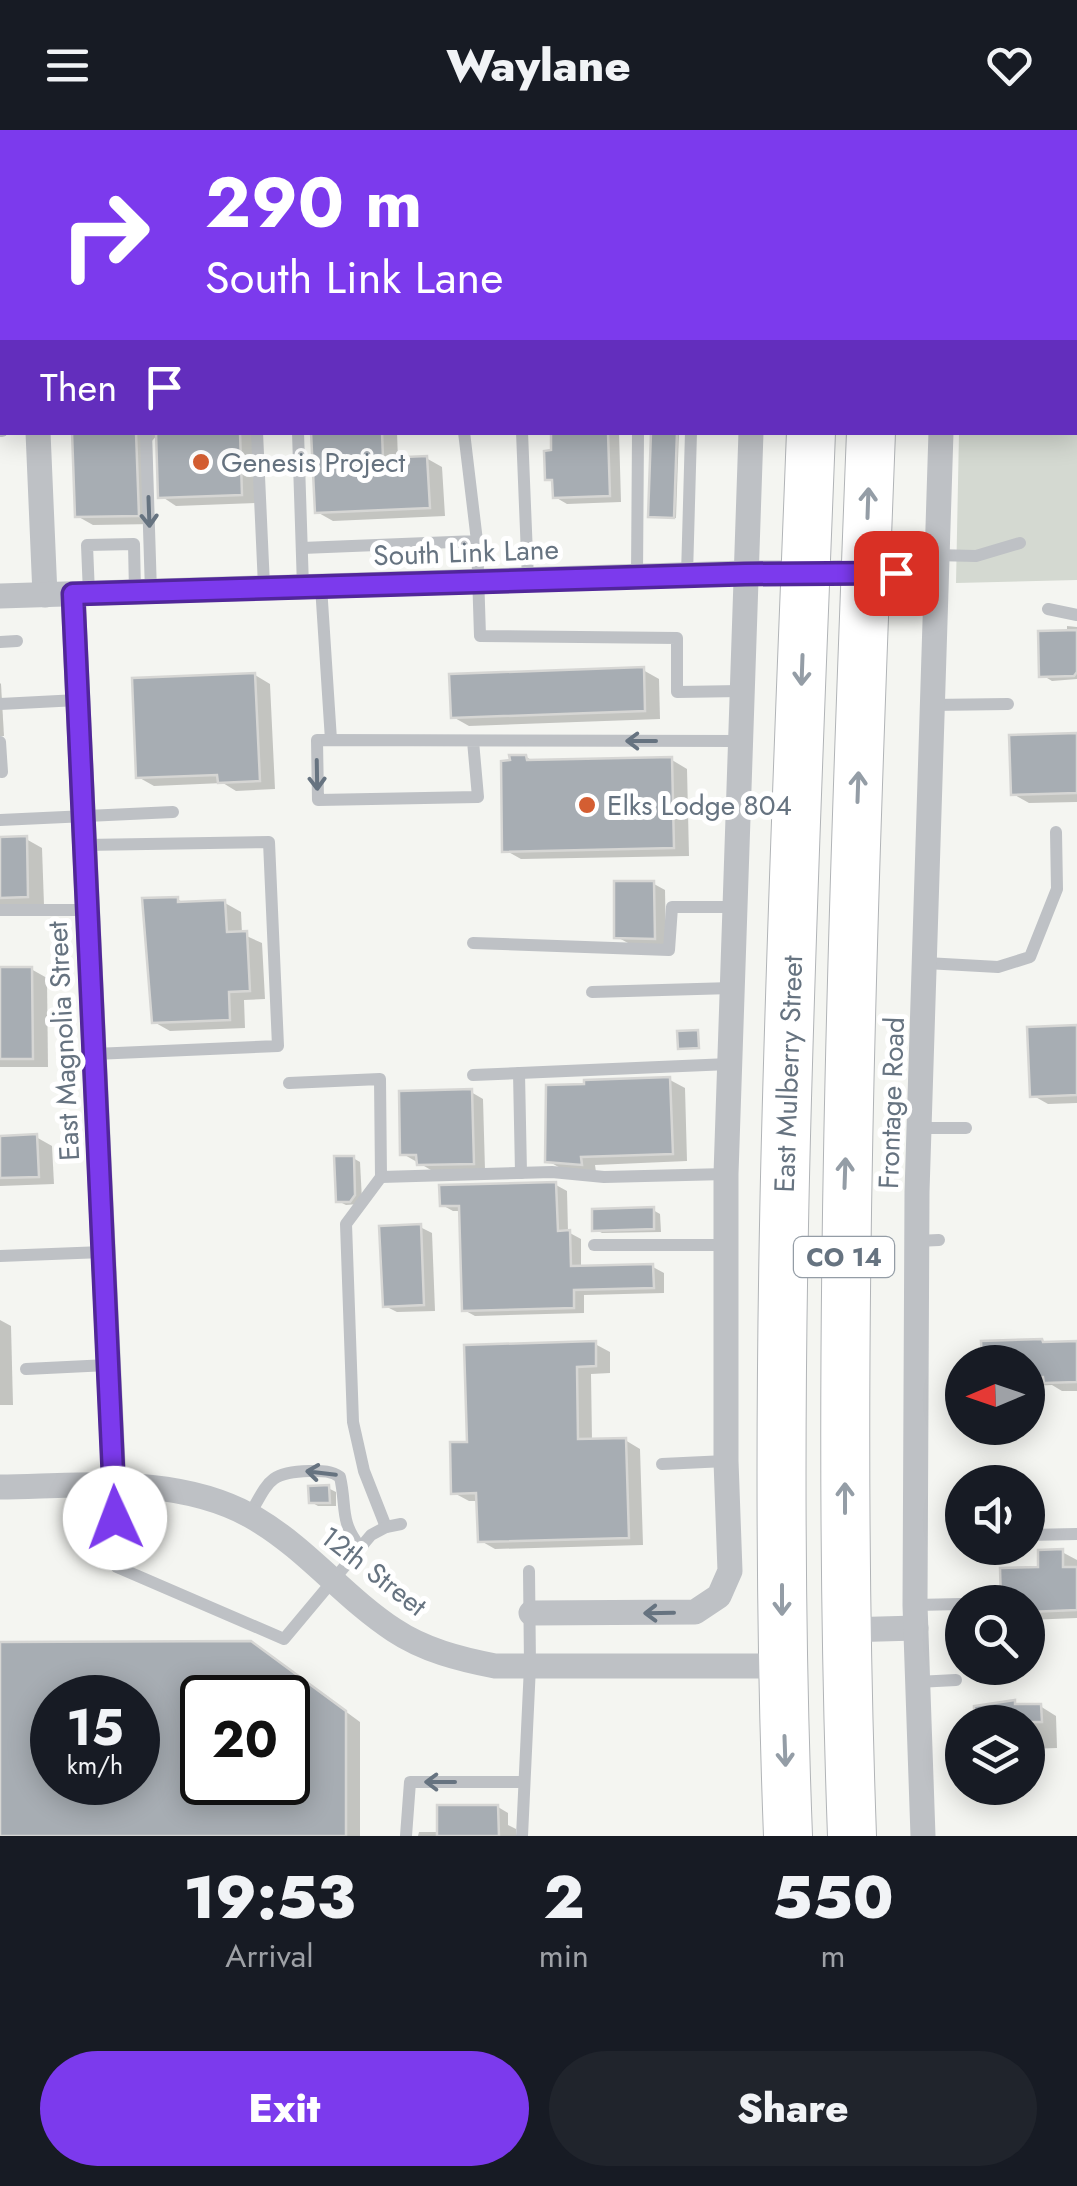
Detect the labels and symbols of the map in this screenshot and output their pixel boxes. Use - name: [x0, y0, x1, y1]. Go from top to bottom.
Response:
- place label: Genesis Project: [221, 442, 406, 483]
- marker: Genesis Project: [190, 451, 212, 473]
- one-way arrow: [859, 487, 878, 519]
- one-way arrow: [140, 496, 159, 528]
- street label: South Link Lane: [373, 529, 560, 576]
- pin: [854, 531, 939, 616]
- one-way arrow: [793, 654, 812, 686]
- one-way arrow: [626, 732, 658, 750]
- one-way arrow: [308, 758, 327, 790]
- one-way arrow: [849, 771, 868, 803]
- place label: Elks Lodge 804: [607, 785, 792, 826]
- marker: Elks Lodge 804: [576, 794, 598, 816]
- street label: East Magnolia Street: [37, 920, 90, 1162]
- street label: East Mulberry Street: [764, 955, 813, 1193]
- street label: Frontage Road: [868, 1016, 915, 1190]
- one-way arrow: [836, 1157, 855, 1190]
- road number: CO 14: [794, 1237, 894, 1277]
- north arrow: [945, 1345, 1045, 1445]
- one-way arrow: [305, 1463, 338, 1482]
- position arrow: [63, 1466, 167, 1570]
- one-way arrow: [836, 1482, 854, 1514]
- street label: 12th Street: [312, 1517, 436, 1626]
- one-way arrow: [772, 1584, 792, 1616]
- one-way arrow: [643, 1604, 675, 1623]
- speed limit sign: 20: [180, 1675, 310, 1805]
- one-way arrow: [776, 1734, 795, 1766]
- one-way arrow: [424, 1772, 456, 1792]

